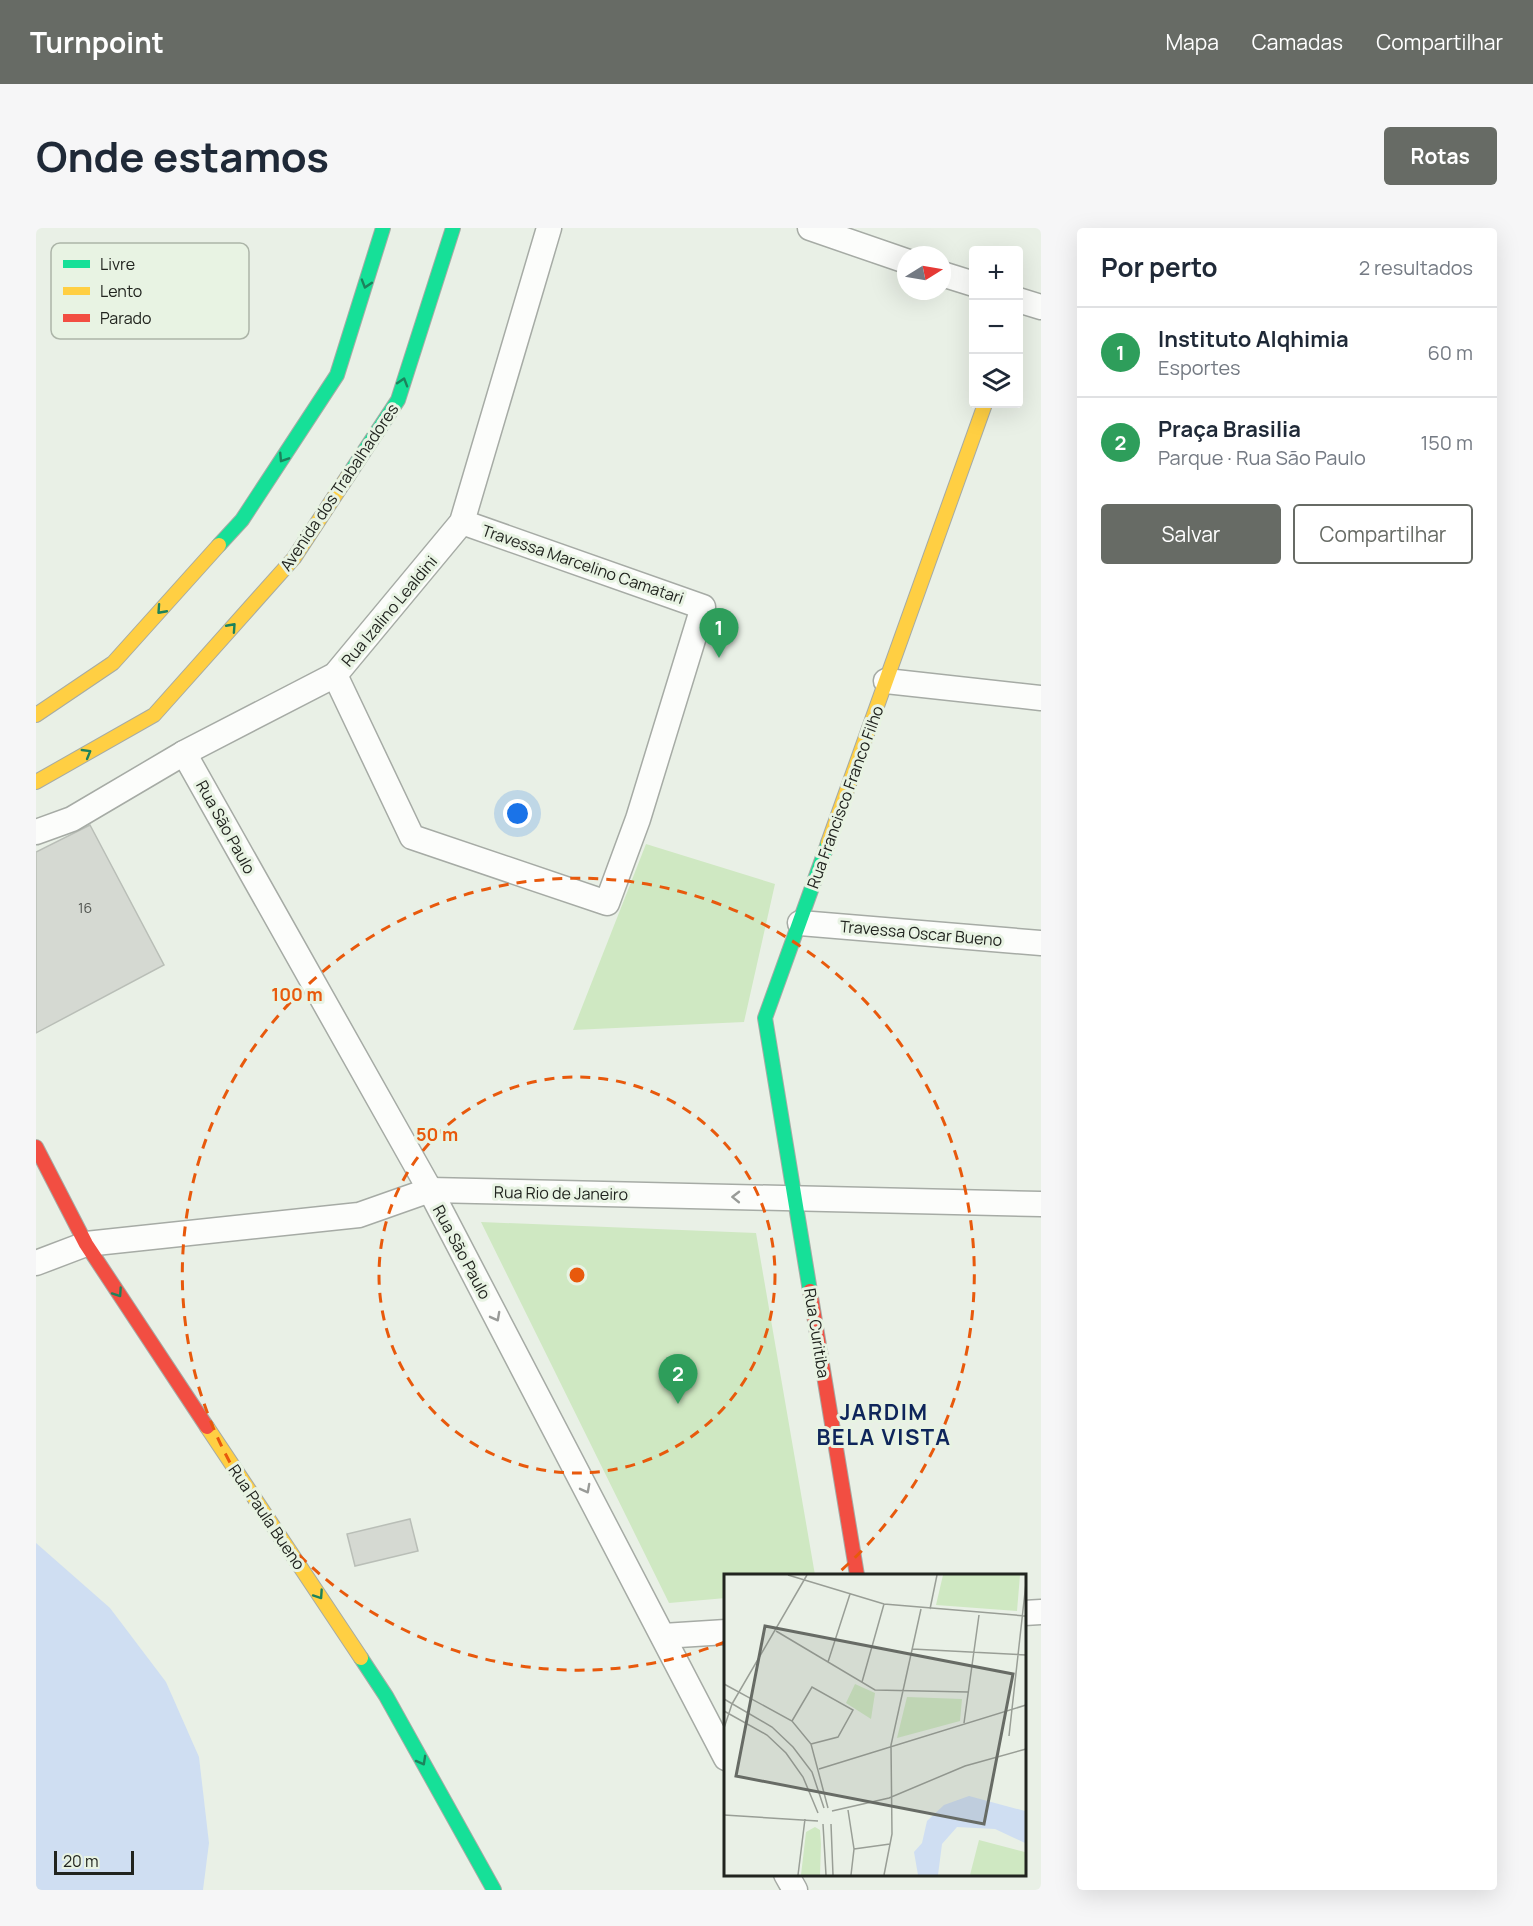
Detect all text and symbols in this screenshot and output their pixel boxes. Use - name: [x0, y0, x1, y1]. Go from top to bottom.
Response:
- text: Turnpoint: [30, 23, 164, 61]
- text: Mapa: [1165, 28, 1219, 56]
- text: Camadas: [1252, 28, 1343, 56]
- text: Compartilhar: [1376, 28, 1503, 56]
- text: Onde estamos: [36, 127, 329, 185]
- button: Rotas: [1384, 127, 1497, 185]
- legend: [51, 243, 249, 339]
- north arrow: [897, 246, 951, 300]
- map controls: [969, 246, 1023, 408]
- button: +: [969, 246, 1023, 300]
- text: Por perto: [1101, 249, 1218, 285]
- text: Livre: [100, 253, 135, 275]
- text: 2 resultados: [1359, 254, 1473, 281]
- one-way arrow: [361, 278, 373, 289]
- text: Lento: [100, 280, 142, 302]
- button: −: [969, 300, 1023, 354]
- text: Parado: [100, 307, 151, 329]
- text: Instituto Alqhimia: [1158, 324, 1349, 354]
- text: 1: [1116, 339, 1125, 366]
- text: 60 m: [1427, 339, 1473, 366]
- button: layers: [969, 354, 1023, 408]
- text: Esportes: [1158, 354, 1241, 381]
- one-way arrow: [396, 377, 409, 388]
- street label: Avenida dos Trabalhadores: [275, 399, 403, 575]
- text: Praça Brasilia: [1158, 414, 1301, 444]
- text: 2: [1115, 429, 1126, 456]
- text: 150 m: [1420, 429, 1473, 456]
- text: Parque · Rua São Paulo: [1158, 444, 1366, 471]
- one-way arrow: [278, 452, 290, 462]
- button: Salvar: [1101, 504, 1281, 564]
- button: Compartilhar: [1293, 504, 1473, 564]
- street label: Travessa Marcelino Camatari: [479, 519, 687, 609]
- street label: Rua Izalino Lealdini: [336, 551, 442, 671]
- one-way arrow: [157, 603, 168, 614]
- pin: 1: [700, 608, 738, 658]
- one-way arrow: [225, 623, 236, 634]
- street label: Rua Francisco Franco Filho: [802, 702, 888, 892]
- one-way arrow: [81, 749, 91, 760]
- street label: Rua São Paulo: [191, 776, 261, 878]
- your location: [503, 799, 532, 828]
- house number: 16: [78, 898, 92, 917]
- street label: Travessa Oscar Bueno: [839, 915, 1003, 951]
- text: 100 m: [271, 982, 323, 1006]
- text: 50 m: [416, 1122, 458, 1146]
- street label: Rua Rio de Janeiro: [494, 1181, 628, 1205]
- one-way arrow: [732, 1191, 741, 1203]
- street label: Rua São Paulo: [428, 1201, 496, 1303]
- centre of rings: [567, 1265, 587, 1285]
- one-way arrow: [111, 1286, 122, 1297]
- street label: Rua Curitiba: [799, 1287, 835, 1379]
- one-way arrow: [489, 1310, 500, 1321]
- pin: 2: [658, 1354, 698, 1404]
- district label: JARDIM BELA VISTA: [816, 1397, 952, 1452]
- street label: Rua Paula Bueno: [224, 1460, 310, 1574]
- one-way arrow: [579, 1483, 590, 1494]
- inset map: [724, 1574, 1026, 1875]
- one-way arrow: [312, 1589, 324, 1599]
- one-way arrow: [415, 1754, 426, 1765]
- scale bar: [54, 1848, 134, 1876]
- text: 20 m: [63, 1850, 99, 1872]

